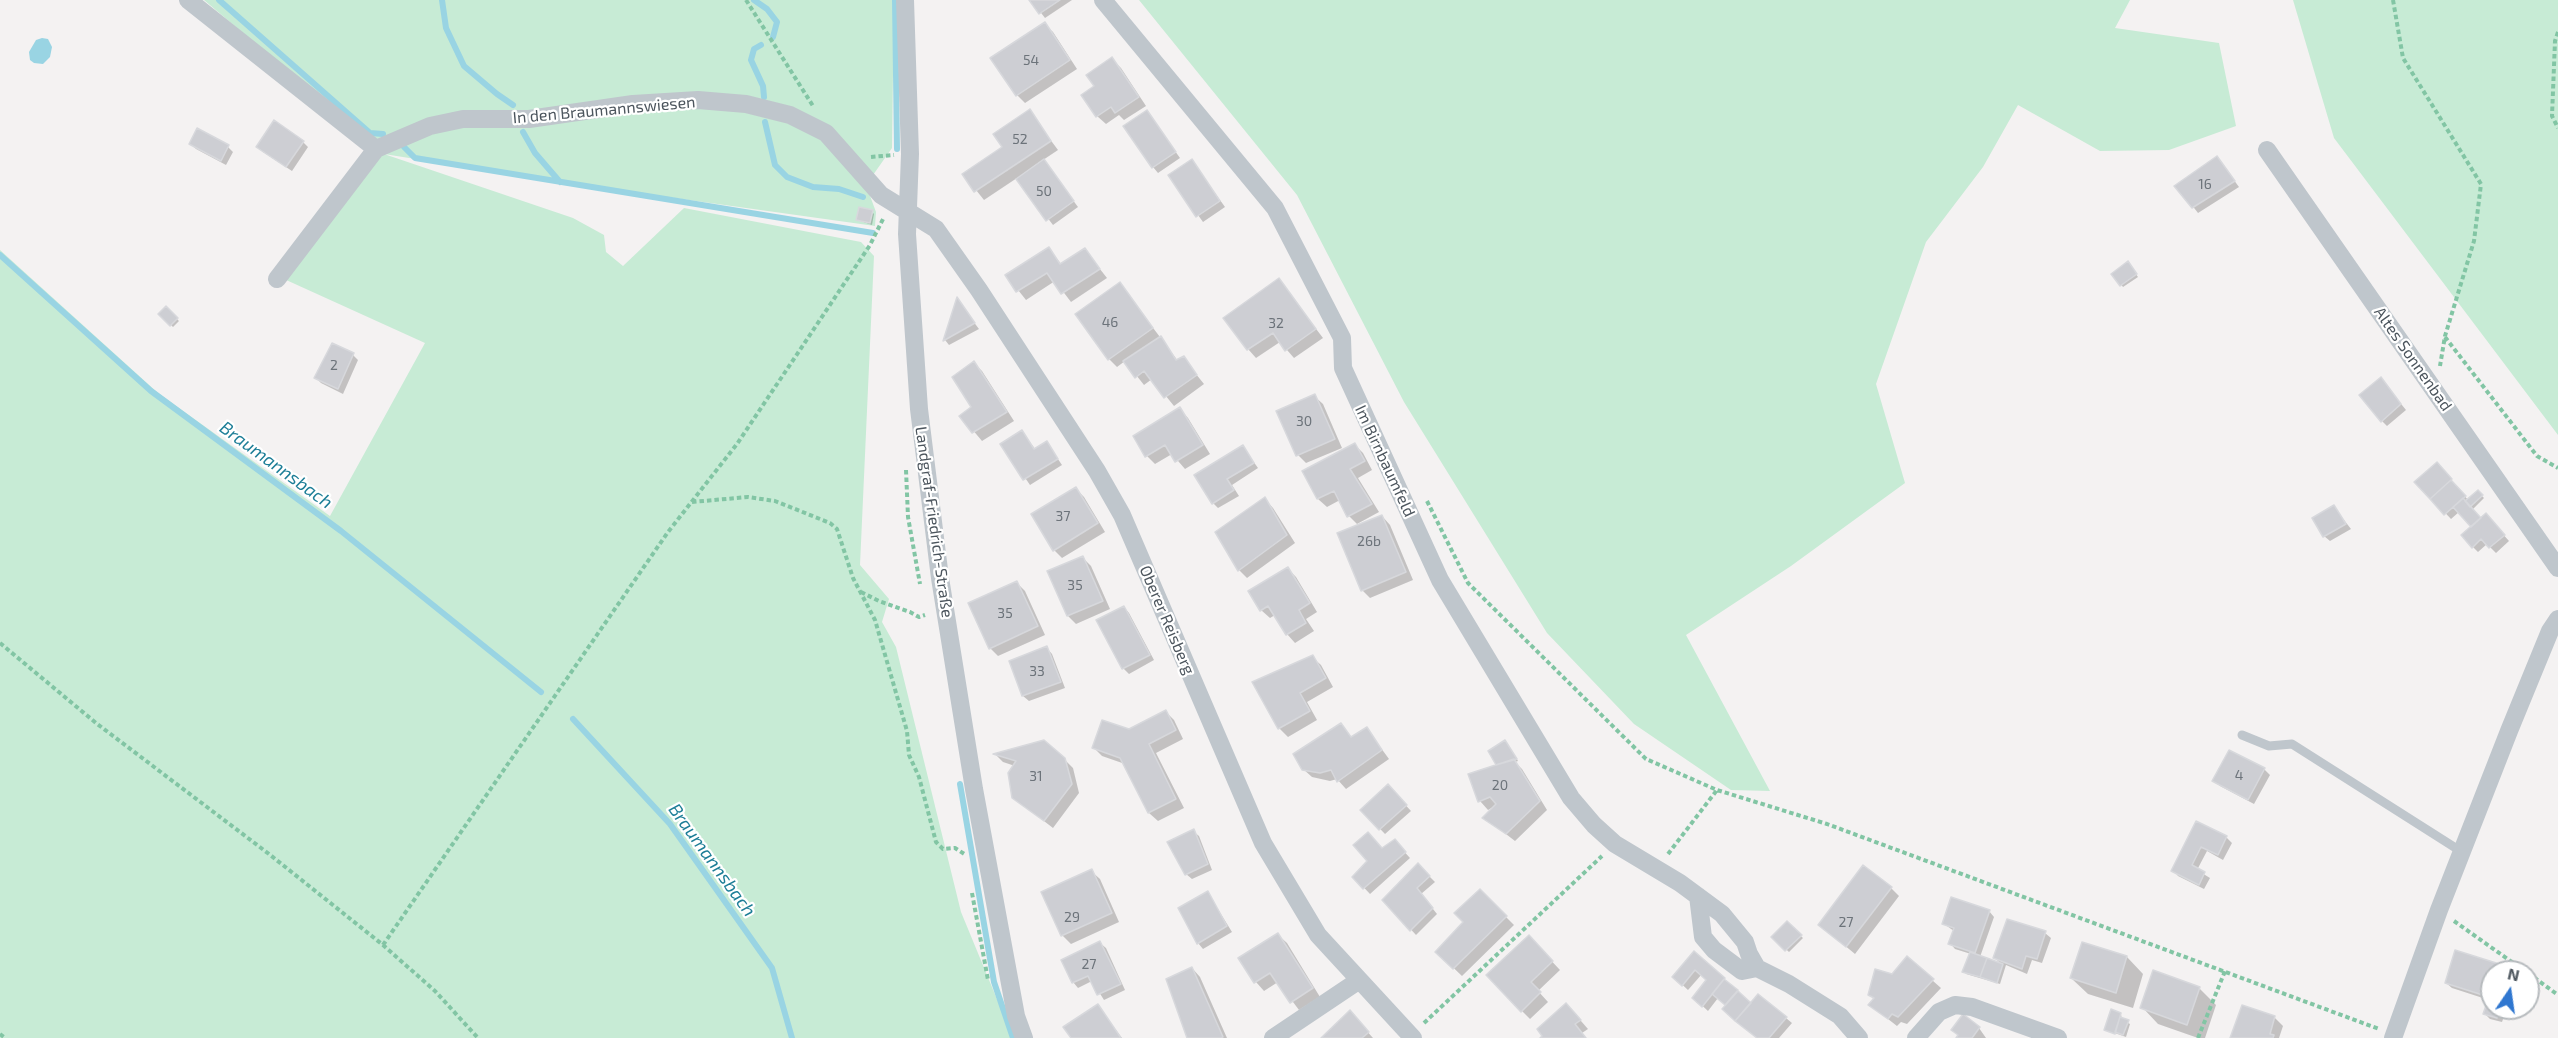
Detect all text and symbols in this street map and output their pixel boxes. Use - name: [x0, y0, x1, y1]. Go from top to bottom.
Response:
- house number: 54: [1023, 52, 1039, 68]
- street label: In den Braumannswiesen: [512, 92, 696, 128]
- house number: 52: [1012, 131, 1028, 147]
- house number: 16: [2198, 176, 2212, 192]
- house number: 50: [1036, 183, 1052, 199]
- street label: Altes Sonnenbad: [2370, 303, 2456, 415]
- house number: 46: [1102, 314, 1118, 330]
- house number: 32: [1268, 315, 1284, 331]
- house number: 2: [330, 357, 338, 373]
- street label: Im Birnbaumfeld: [1351, 402, 1419, 520]
- house number: 30: [1296, 413, 1312, 429]
- water label: Braumannsbach: [215, 417, 337, 513]
- street label: Landgraf-Friedrich-Straße: [911, 425, 957, 619]
- house number: 37: [1056, 508, 1070, 524]
- house number: 26b: [1357, 533, 1381, 549]
- street label: Oberer Reisberg: [1135, 563, 1199, 677]
- house number: 35: [1067, 577, 1083, 593]
- house number: 35: [997, 605, 1013, 621]
- house number: 33: [1029, 663, 1045, 679]
- house number: 4: [2235, 767, 2243, 783]
- house number: 31: [1029, 768, 1043, 784]
- house number: 20: [1492, 777, 1508, 793]
- water label: Braumannsbach: [664, 799, 760, 921]
- house number: 29: [1064, 909, 1080, 925]
- house number: 27: [1838, 914, 1854, 930]
- house number: 27: [1081, 956, 1097, 972]
- north arrow: [2480, 960, 2540, 1020]
- text: N: [2506, 963, 2521, 984]

